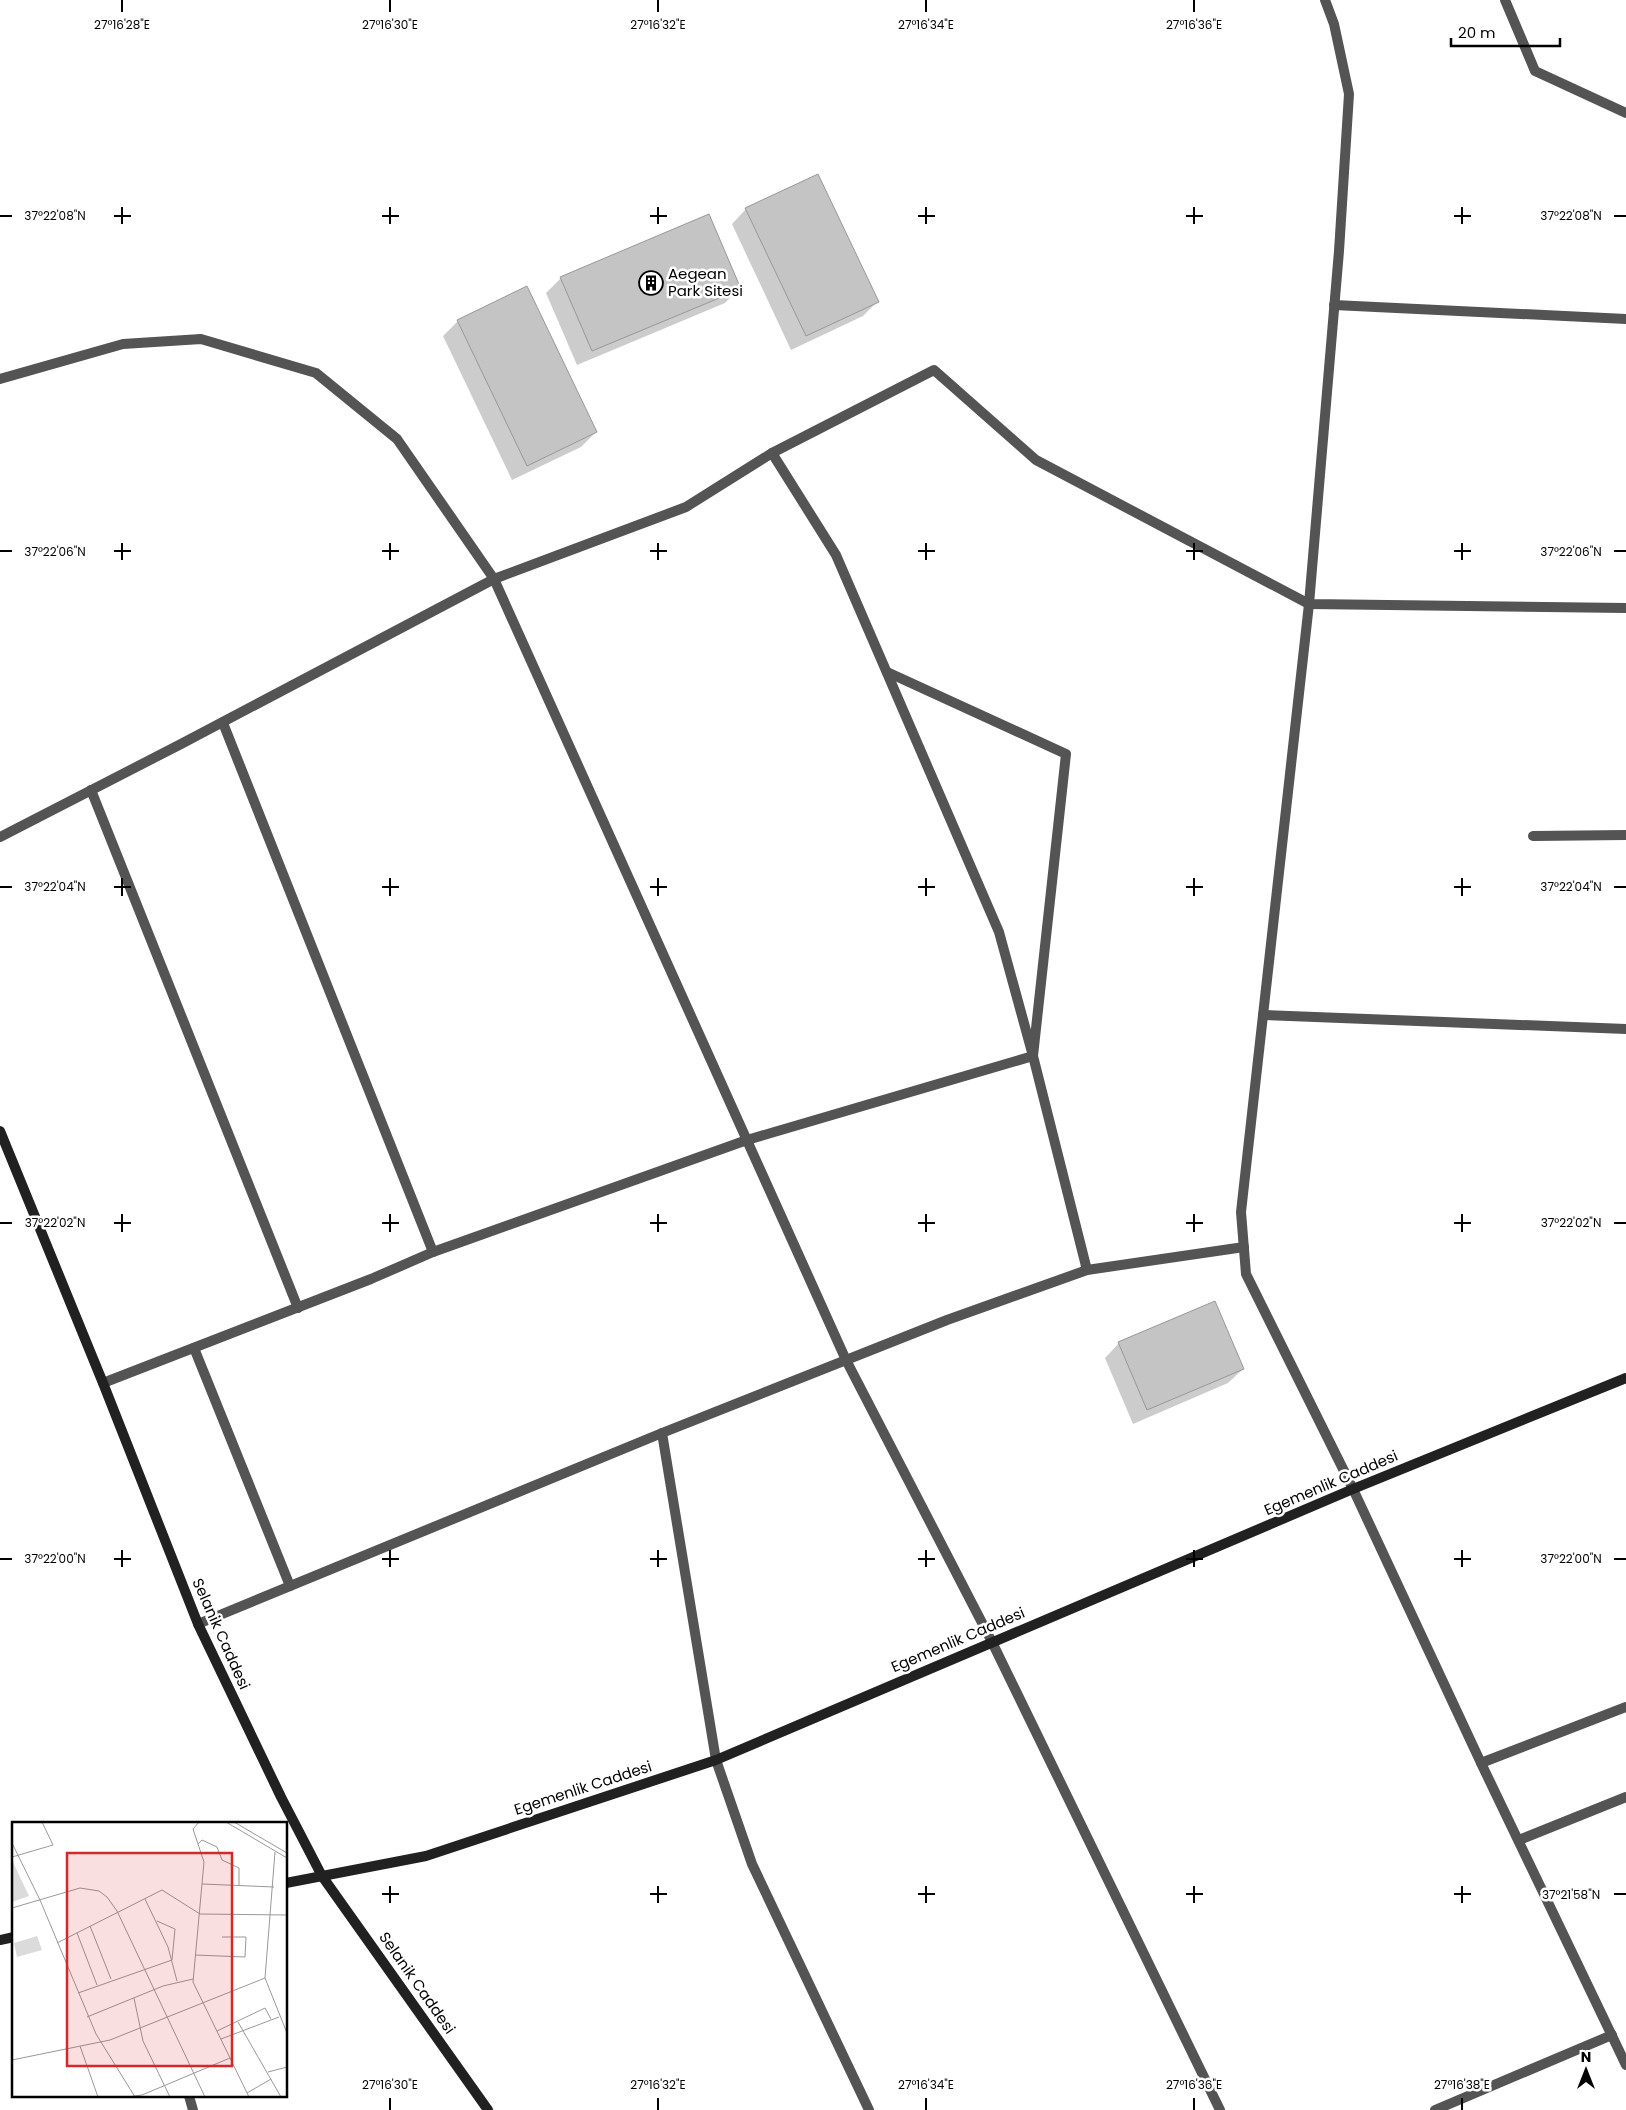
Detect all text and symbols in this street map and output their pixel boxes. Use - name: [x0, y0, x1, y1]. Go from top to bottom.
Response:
- scale bar: [1451, 15, 1560, 47]
- text: 27°16'28"E: [94, 16, 150, 33]
- text: 27°16'30"E: [362, 16, 418, 33]
- text: 27°16'32"E: [630, 16, 686, 33]
- text: 27°16'34"E: [898, 16, 954, 33]
- text: 27°16'36"E: [1166, 16, 1222, 33]
- text: 20 m: [1458, 22, 1496, 43]
- text: 37°22'08"N: [24, 207, 86, 224]
- text: 37°22'08"N: [1540, 207, 1602, 224]
- place label: Aegean Park Sitesi: [668, 263, 743, 301]
- building icon: Aegean Park Sitesi: [638, 270, 664, 296]
- text: 37°22'06"N: [24, 543, 86, 560]
- text: 37°22'06"N: [1540, 543, 1602, 560]
- text: 37°22'04"N: [24, 878, 86, 895]
- text: 37°22'04"N: [1540, 878, 1602, 895]
- text: 37°22'02"N: [25, 1214, 85, 1231]
- text: 37°22'02"N: [1541, 1214, 1601, 1231]
- street label: Egemenlik Caddesi: [1261, 1445, 1401, 1520]
- text: 37°22'00"N: [24, 1550, 86, 1567]
- text: 37°22'00"N: [1540, 1550, 1602, 1567]
- street label: Selanik Caddesi: [188, 1575, 255, 1693]
- street label: Egemenlik Caddesi: [888, 1602, 1028, 1677]
- street label: Egemenlik Caddesi: [511, 1755, 654, 1820]
- inset map: [12, 1822, 288, 2098]
- text: 37°21'58"N: [1542, 1886, 1600, 1903]
- street label: Selanik Caddesi: [374, 1928, 460, 2038]
- north arrow: [1561, 2045, 1611, 2095]
- text: N: [1581, 2047, 1591, 2067]
- text: 27°16'30"E: [362, 2076, 418, 2093]
- text: 27°16'32"E: [630, 2076, 686, 2093]
- text: 27°16'34"E: [898, 2076, 954, 2093]
- text: 27°16'36"E: [1166, 2076, 1222, 2093]
- text: 27°16'38"E: [1434, 2076, 1490, 2093]

